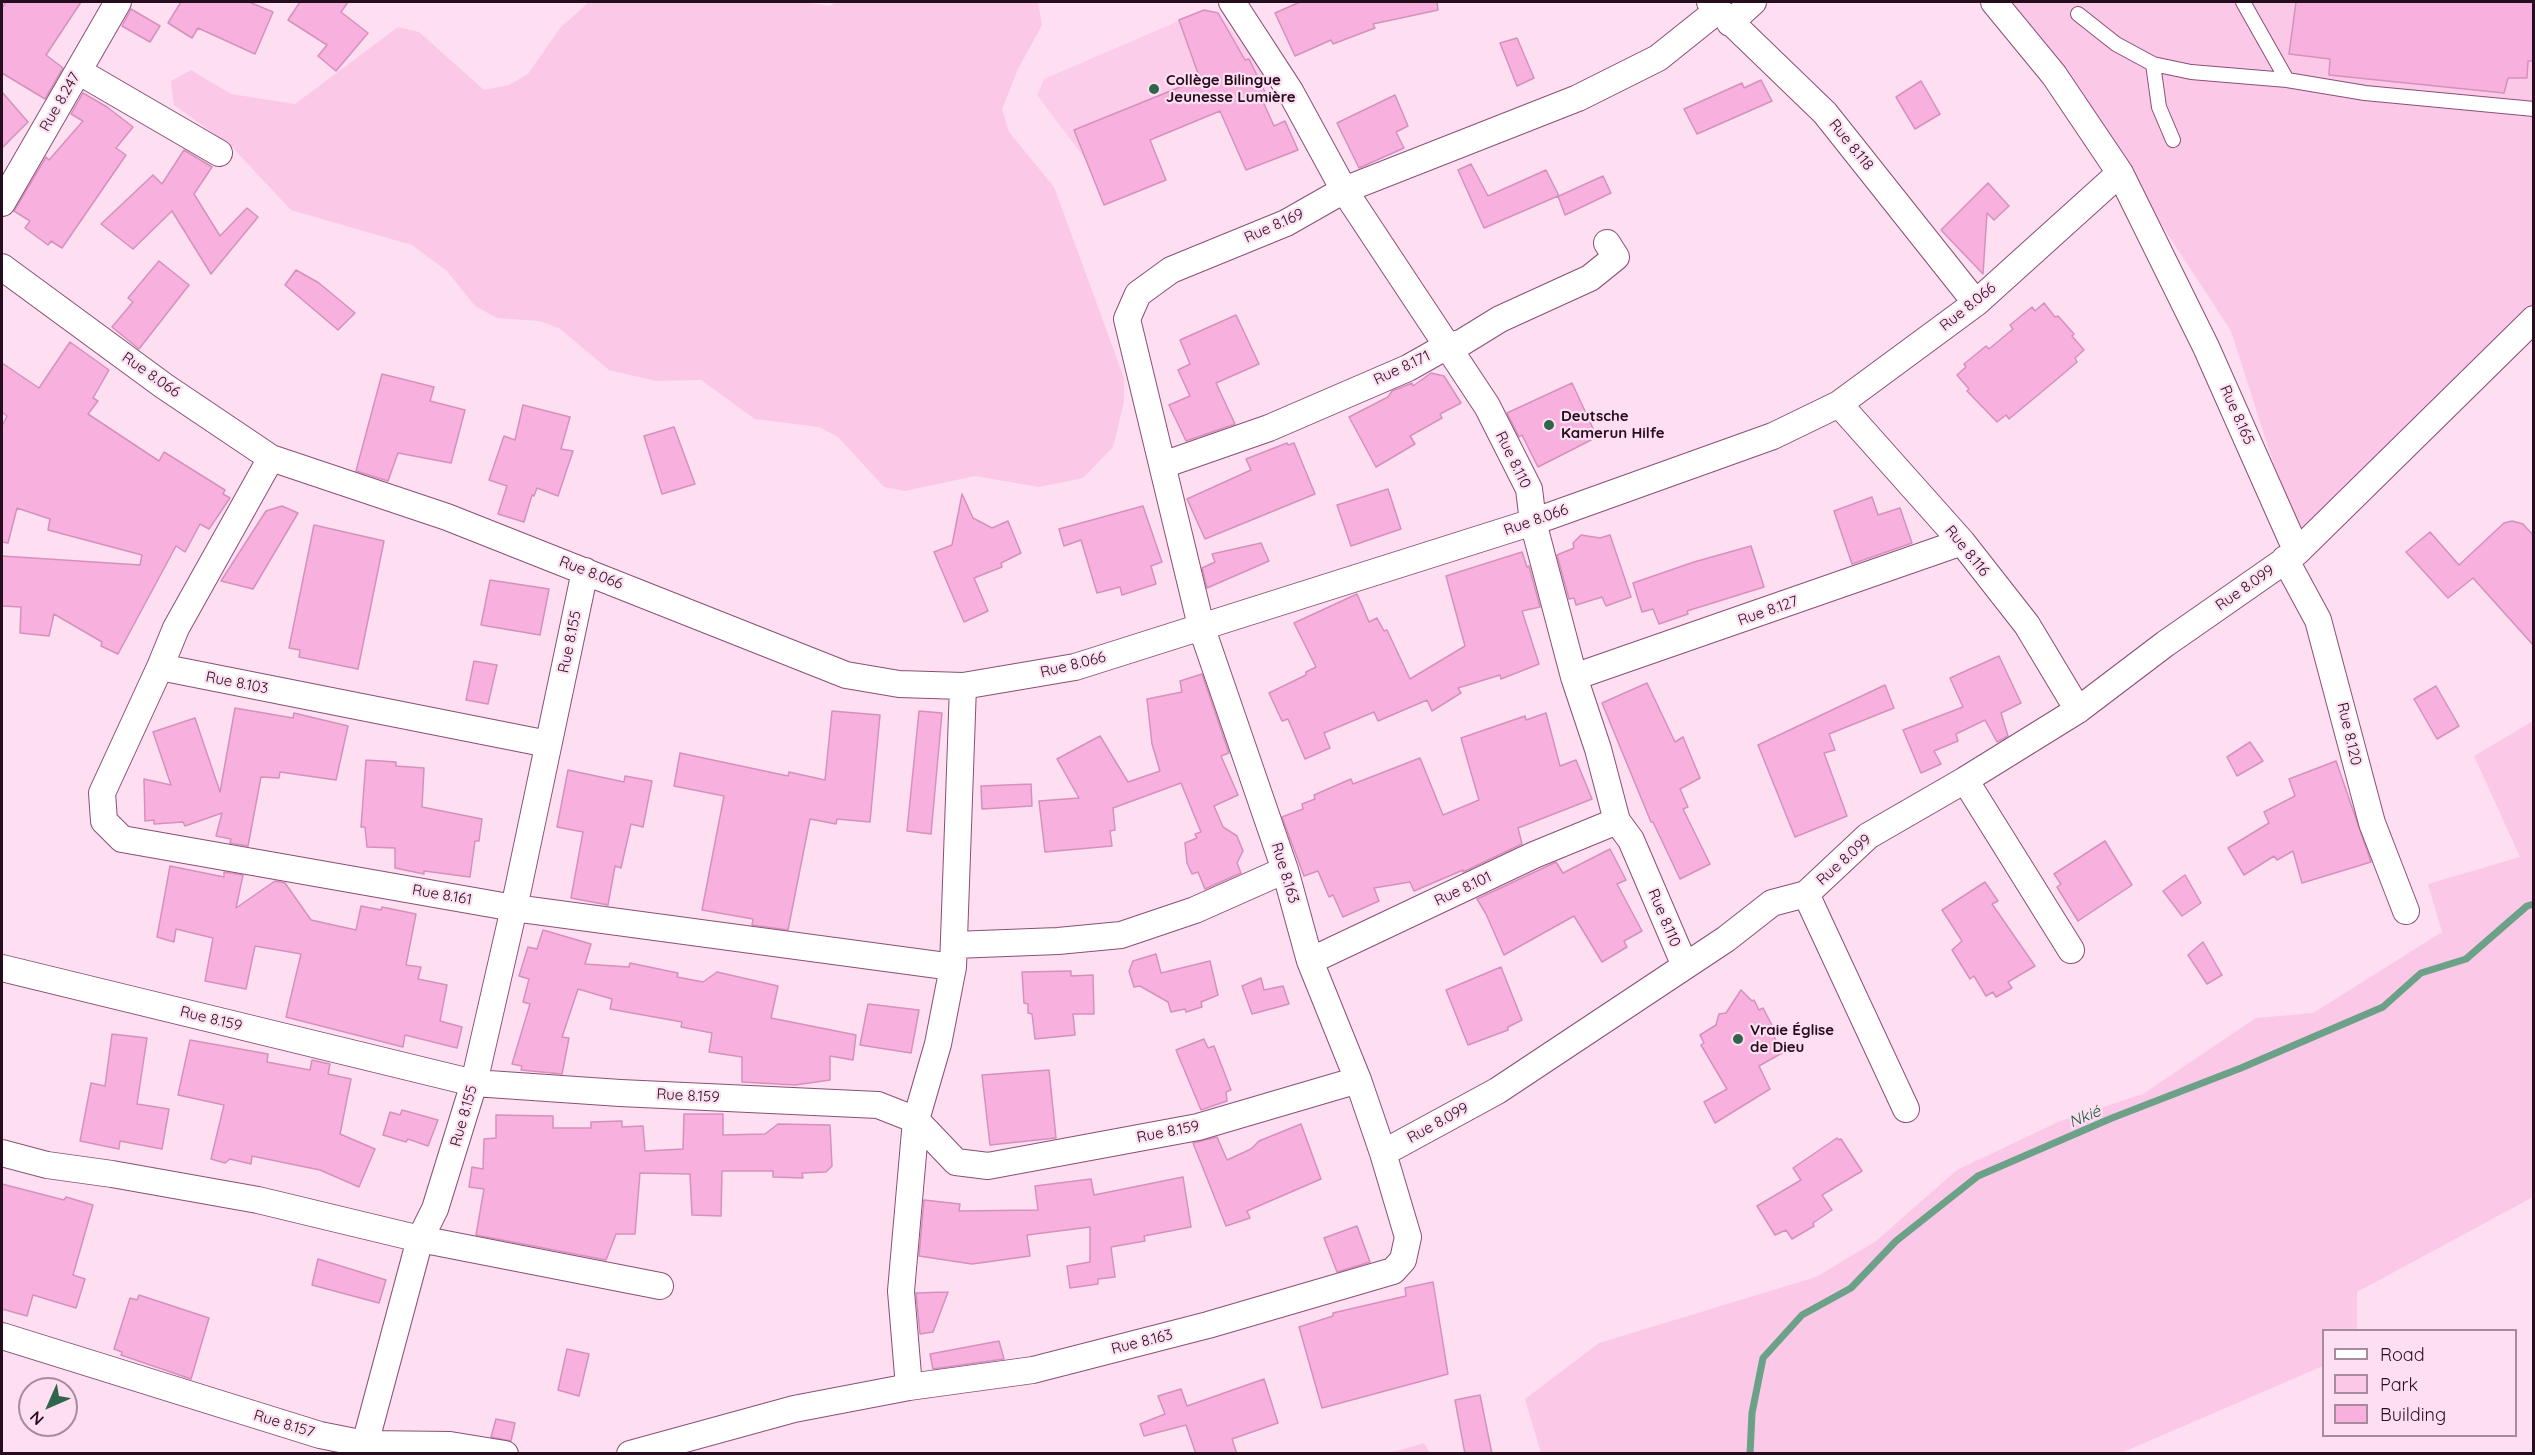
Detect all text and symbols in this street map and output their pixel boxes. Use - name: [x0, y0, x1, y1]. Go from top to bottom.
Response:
- street label: Rue 8.247: [36, 69, 84, 135]
- place label: Collège Bilingue Jeunesse Lumière: [1166, 71, 1296, 106]
- marker: Collège Bilingue Jeunesse Lumière: [1147, 82, 1161, 96]
- street label: Rue 8.118: [1825, 116, 1877, 174]
- street label: Rue 8.169: [1241, 205, 1307, 247]
- street label: Rue 8.066: [1936, 279, 2000, 335]
- street label: Rue 8.171: [1371, 347, 1433, 389]
- street label: Rue 8.066: [118, 348, 184, 402]
- street label: Rue 8.165: [2216, 383, 2258, 447]
- place label: Deutsche Kamerun Hilfe: [1561, 407, 1665, 442]
- marker: Deutsche Kamerun Hilfe: [1542, 418, 1556, 432]
- street label: Rue 8.110: [1491, 429, 1535, 491]
- street label: Rue 8.066: [1501, 501, 1571, 539]
- street label: Rue 8.116: [1941, 522, 1993, 580]
- street label: Rue 8.066: [557, 553, 625, 593]
- street label: Rue 8.099: [2212, 561, 2278, 615]
- street label: Rue 8.127: [1736, 592, 1800, 630]
- street label: Rue 8.155: [555, 609, 585, 675]
- street label: Rue 8.066: [1038, 648, 1108, 682]
- street label: Rue 8.103: [204, 668, 270, 698]
- street label: Rue 8.120: [2333, 701, 2365, 767]
- street label: Rue 8.099: [1813, 831, 1875, 889]
- street label: Rue 8.163: [1267, 840, 1303, 906]
- street label: Rue 8.101: [1431, 868, 1495, 910]
- street label: Rue 8.161: [411, 881, 473, 909]
- street label: Rue 8.110: [1644, 886, 1684, 950]
- street label: Rue 8.159: [178, 1003, 244, 1035]
- place label: Vraie Église de Dieu: [1750, 1021, 1834, 1056]
- marker: Vraie Église de Dieu: [1731, 1032, 1745, 1046]
- street label: Rue 8.155: [447, 1083, 481, 1149]
- street label: Rue 8.159: [656, 1085, 720, 1107]
- street label: Rue 8.099: [1404, 1099, 1472, 1147]
- water label: Nkié: [2066, 1102, 2104, 1132]
- street label: Rue 8.159: [1135, 1117, 1201, 1147]
- street label: Rue 8.163: [1109, 1326, 1175, 1358]
- legend: [2322, 1329, 2517, 1437]
- text: Road: [2380, 1343, 2425, 1366]
- text: Park: [2380, 1373, 2418, 1396]
- north arrow: [18, 1377, 78, 1437]
- text: Building: [2380, 1403, 2446, 1426]
- street label: Rue 8.157: [251, 1406, 317, 1442]
- text: N: [25, 1407, 48, 1430]

